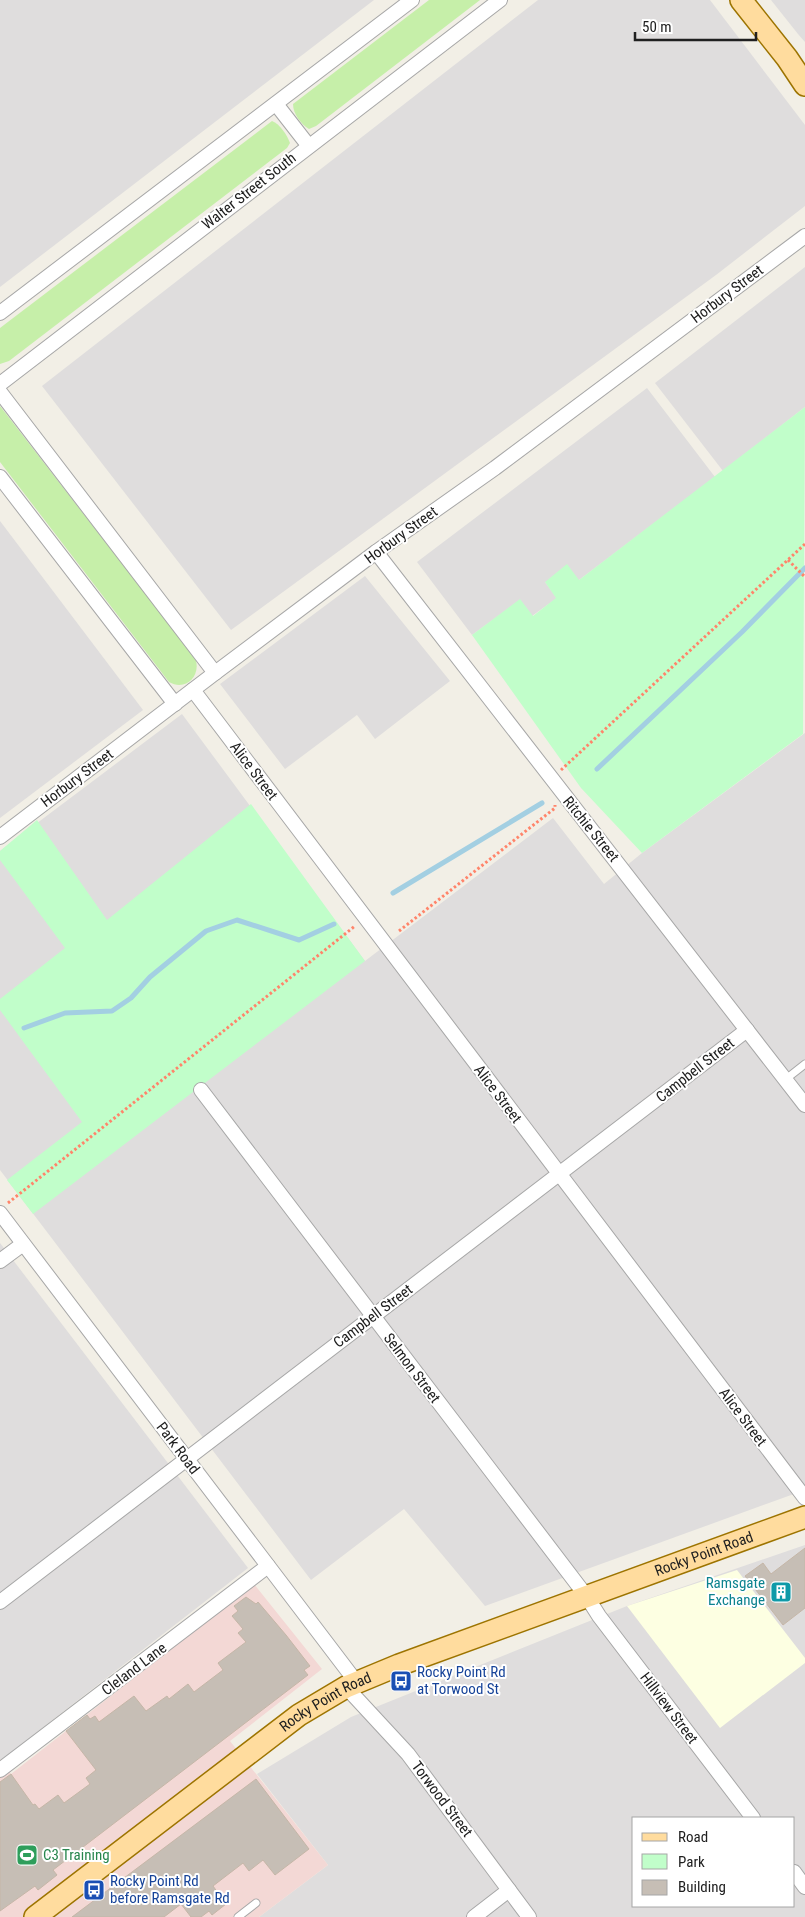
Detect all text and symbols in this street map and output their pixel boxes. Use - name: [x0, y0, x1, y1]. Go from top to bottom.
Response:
- scale bar: [635, 10, 756, 42]
- text: 50 m: [642, 18, 672, 36]
- street label: Walter Street South: [198, 149, 300, 233]
- street label: Horbury Street: [687, 261, 767, 327]
- street label: Horbury Street: [361, 503, 441, 567]
- street label: Alice Street: [226, 738, 282, 804]
- street label: Horbury Street: [37, 745, 117, 811]
- street label: Ritchie Street: [559, 793, 623, 865]
- street label: Campbell Street: [652, 1034, 738, 1106]
- street label: Alice Street: [470, 1061, 526, 1127]
- street label: Campbell Street: [330, 1280, 416, 1352]
- street label: Selmon Street: [380, 1329, 444, 1407]
- street label: Alice Street: [715, 1384, 771, 1450]
- street label: Park Road: [153, 1418, 203, 1478]
- street label: Rocky Point Road: [652, 1528, 756, 1580]
- place label: Ramsgate Exchange: [706, 1574, 765, 1609]
- building icon: Ramsgate Exchange: [769, 1580, 793, 1604]
- street label: Cleland Lane: [98, 1639, 170, 1699]
- place label: Rocky Point Rd at Torwood St: [417, 1663, 506, 1698]
- street label: Rocky Point Road: [276, 1668, 374, 1736]
- bus stop icon: Rocky Point Rd at Torwood St: [389, 1669, 413, 1693]
- street label: Hillview Street: [636, 1669, 702, 1747]
- street label: Torwood Street: [408, 1758, 476, 1840]
- legend: [632, 1817, 795, 1907]
- text: Road: [678, 1828, 708, 1846]
- sports icon: C3 Training: [15, 1843, 39, 1867]
- place label: C3 Training: [43, 1846, 110, 1864]
- text: Park: [678, 1853, 705, 1871]
- place label: Rocky Point Rd before Ramsgate Rd: [110, 1872, 230, 1907]
- bus stop icon: Rocky Point Rd before Ramsgate Rd: [82, 1878, 106, 1902]
- text: Building: [678, 1878, 726, 1896]

